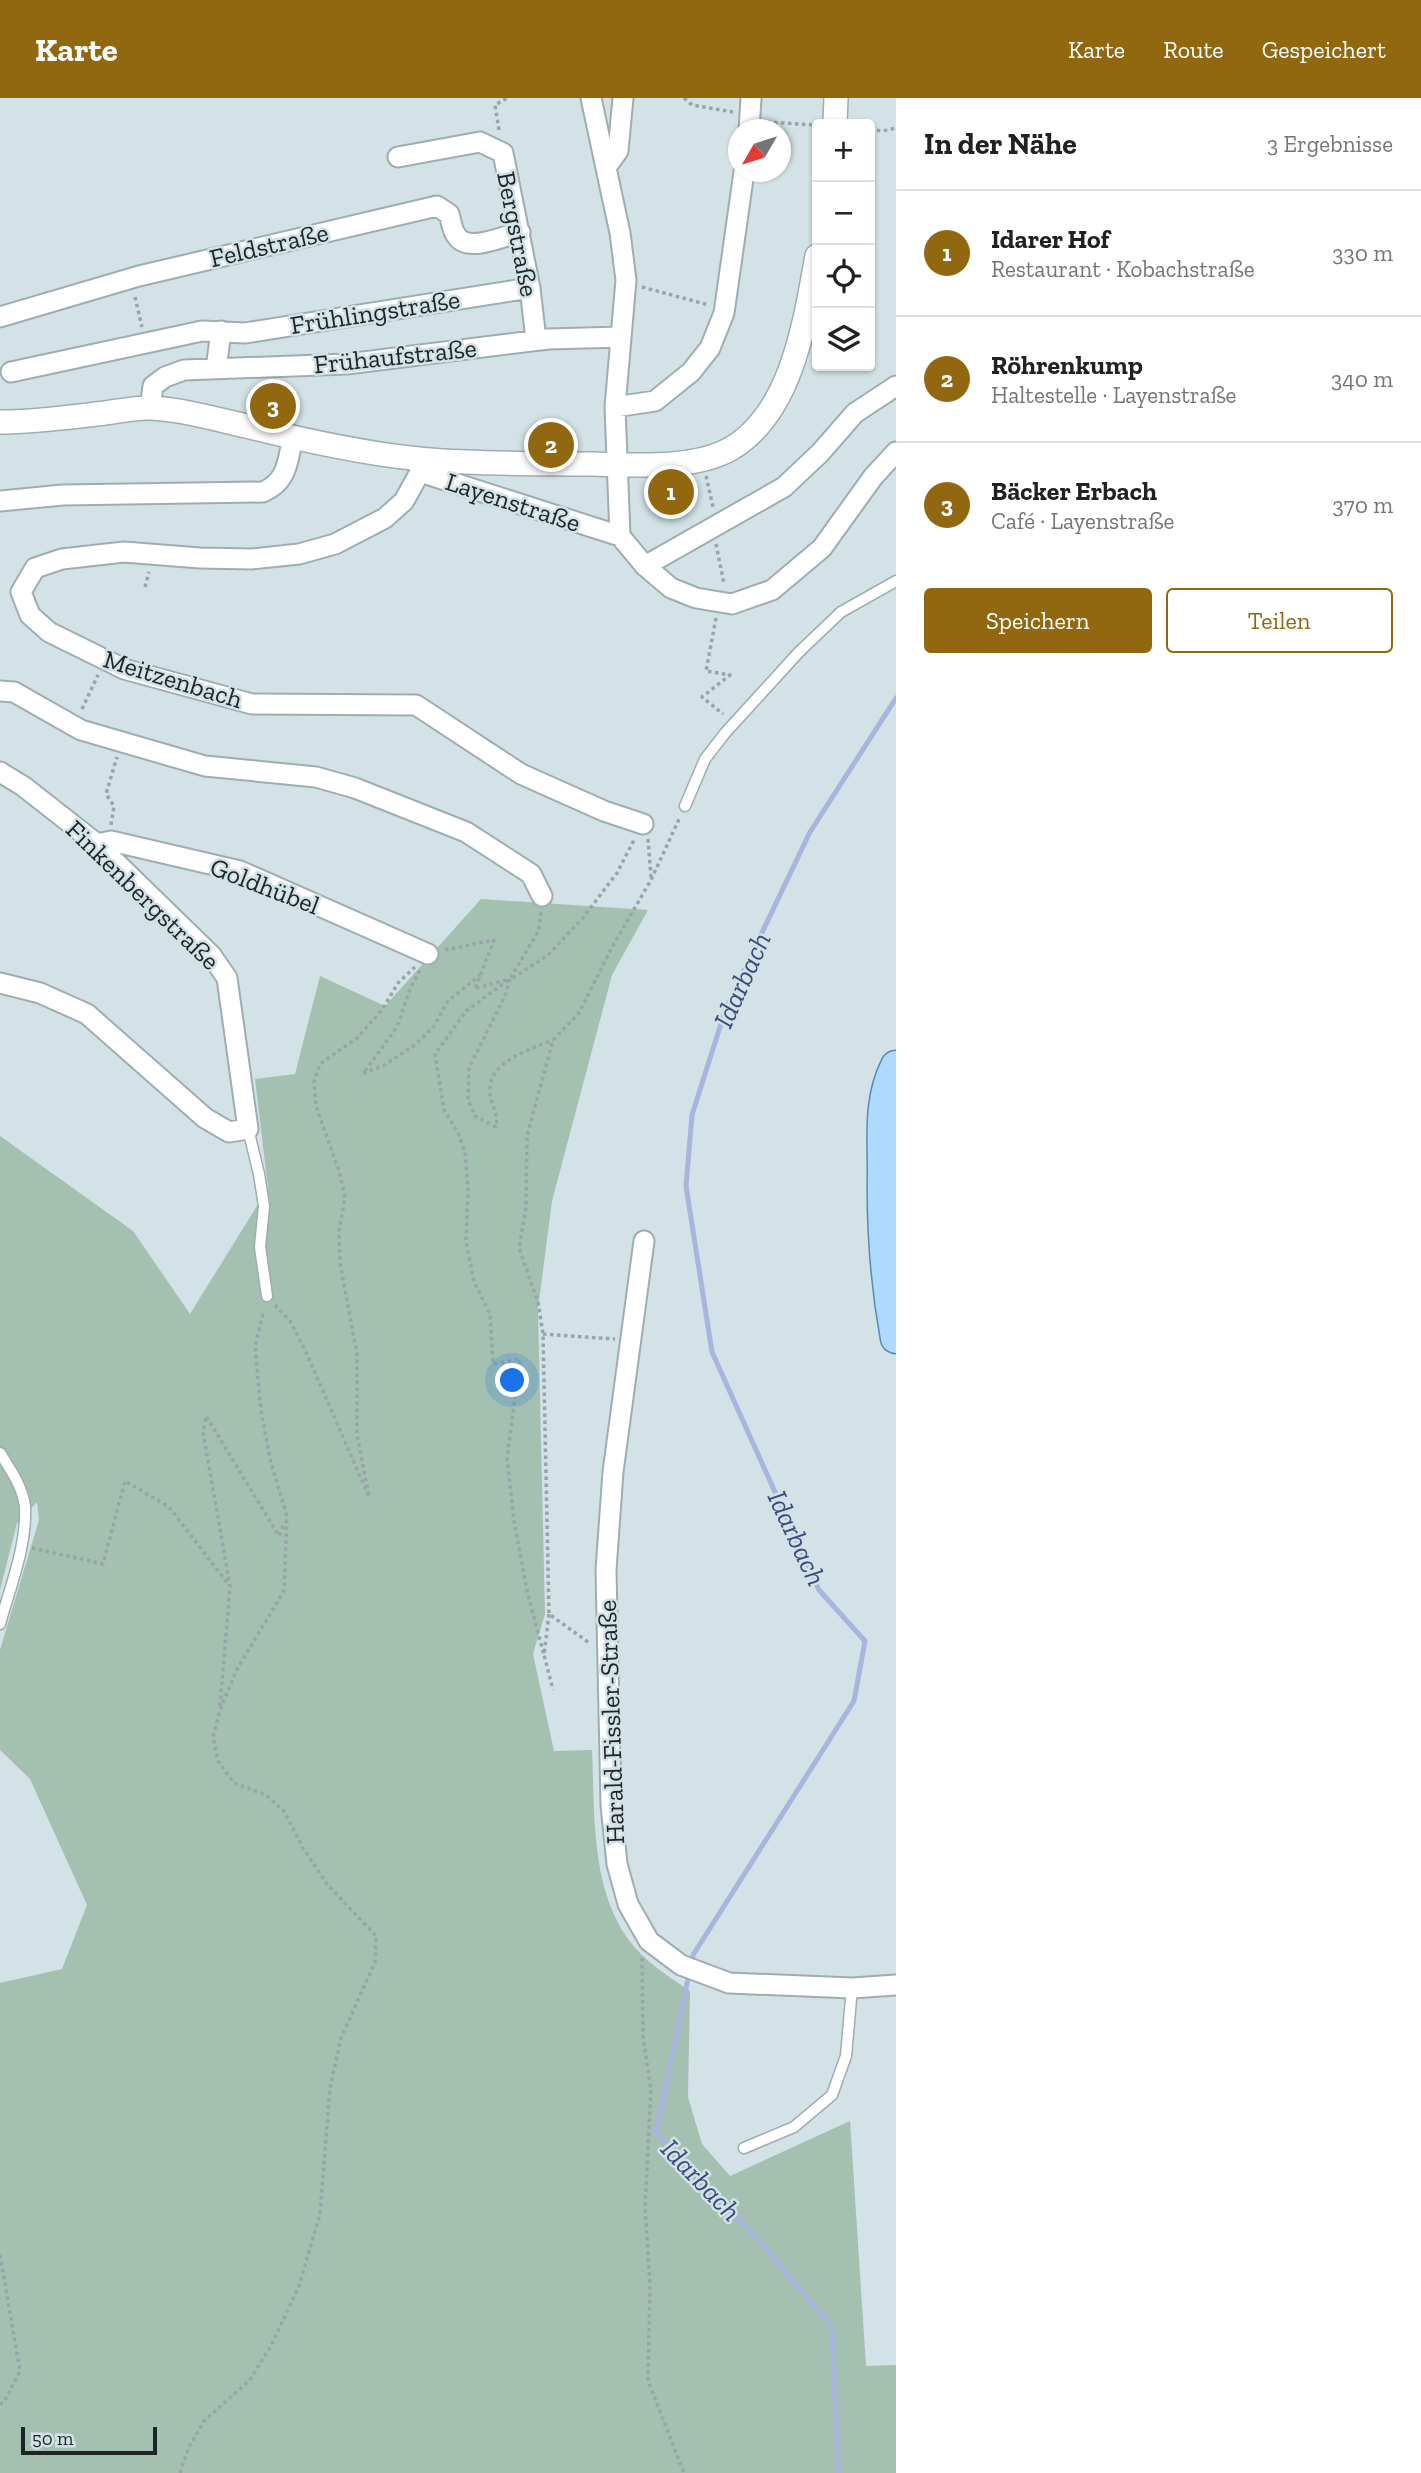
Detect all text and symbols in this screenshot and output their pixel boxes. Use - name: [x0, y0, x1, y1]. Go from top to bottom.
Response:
- text: Karte: [35, 30, 118, 69]
- text: Karte: [1068, 35, 1125, 64]
- text: Route: [1163, 35, 1224, 64]
- text: Gespeichert: [1262, 35, 1386, 64]
- north arrow: [728, 119, 791, 182]
- map controls: [812, 119, 875, 371]
- button: +: [812, 119, 875, 182]
- text: In der Nähe: [924, 126, 1077, 162]
- text: 3 Ergebnisse: [1267, 130, 1393, 158]
- street label: Bergstraße: [490, 169, 546, 299]
- button: −: [812, 182, 875, 245]
- street label: Feldstraße: [206, 216, 332, 274]
- text: Idarer Hof: [991, 223, 1109, 255]
- text: 1: [942, 239, 952, 267]
- text: 330 m: [1332, 239, 1393, 267]
- button: locate: [812, 245, 875, 308]
- text: Restaurant · Kobachstraße: [991, 255, 1255, 283]
- street label: Frühlingstraße: [288, 283, 462, 341]
- button: layers: [812, 308, 875, 371]
- street label: Frühaufstraße: [312, 332, 478, 380]
- text: Röhrenkump: [991, 349, 1143, 381]
- text: 2: [941, 365, 953, 393]
- text: 340 m: [1331, 365, 1393, 393]
- pin: 3: [250, 380, 296, 432]
- text: Haltestelle · Layenstraße: [991, 381, 1236, 409]
- pin: 2: [528, 419, 574, 471]
- street label: Layenstraße: [442, 465, 584, 539]
- pin: 1: [648, 466, 694, 518]
- text: Bäcker Erbach: [991, 475, 1157, 507]
- text: 3: [941, 491, 953, 519]
- text: 370 m: [1333, 491, 1393, 519]
- text: Café · Layenstraße: [991, 507, 1174, 535]
- button: Speichern: [924, 588, 1152, 653]
- button: Teilen: [1166, 588, 1393, 653]
- street label: Meitzenbach: [100, 643, 247, 715]
- street label: Finkenbergstraße: [59, 813, 227, 977]
- street label: Goldhübel: [206, 851, 324, 922]
- water label: Idarbach: [706, 927, 778, 1033]
- your location: [495, 1363, 529, 1397]
- water label: Idarbach: [761, 1485, 833, 1591]
- street label: Harald-Fissler-Straße: [591, 1599, 631, 1845]
- water label: Idarbach: [654, 2132, 748, 2228]
- scale bar: [21, 2424, 158, 2456]
- text: 50 m: [32, 2427, 73, 2450]

